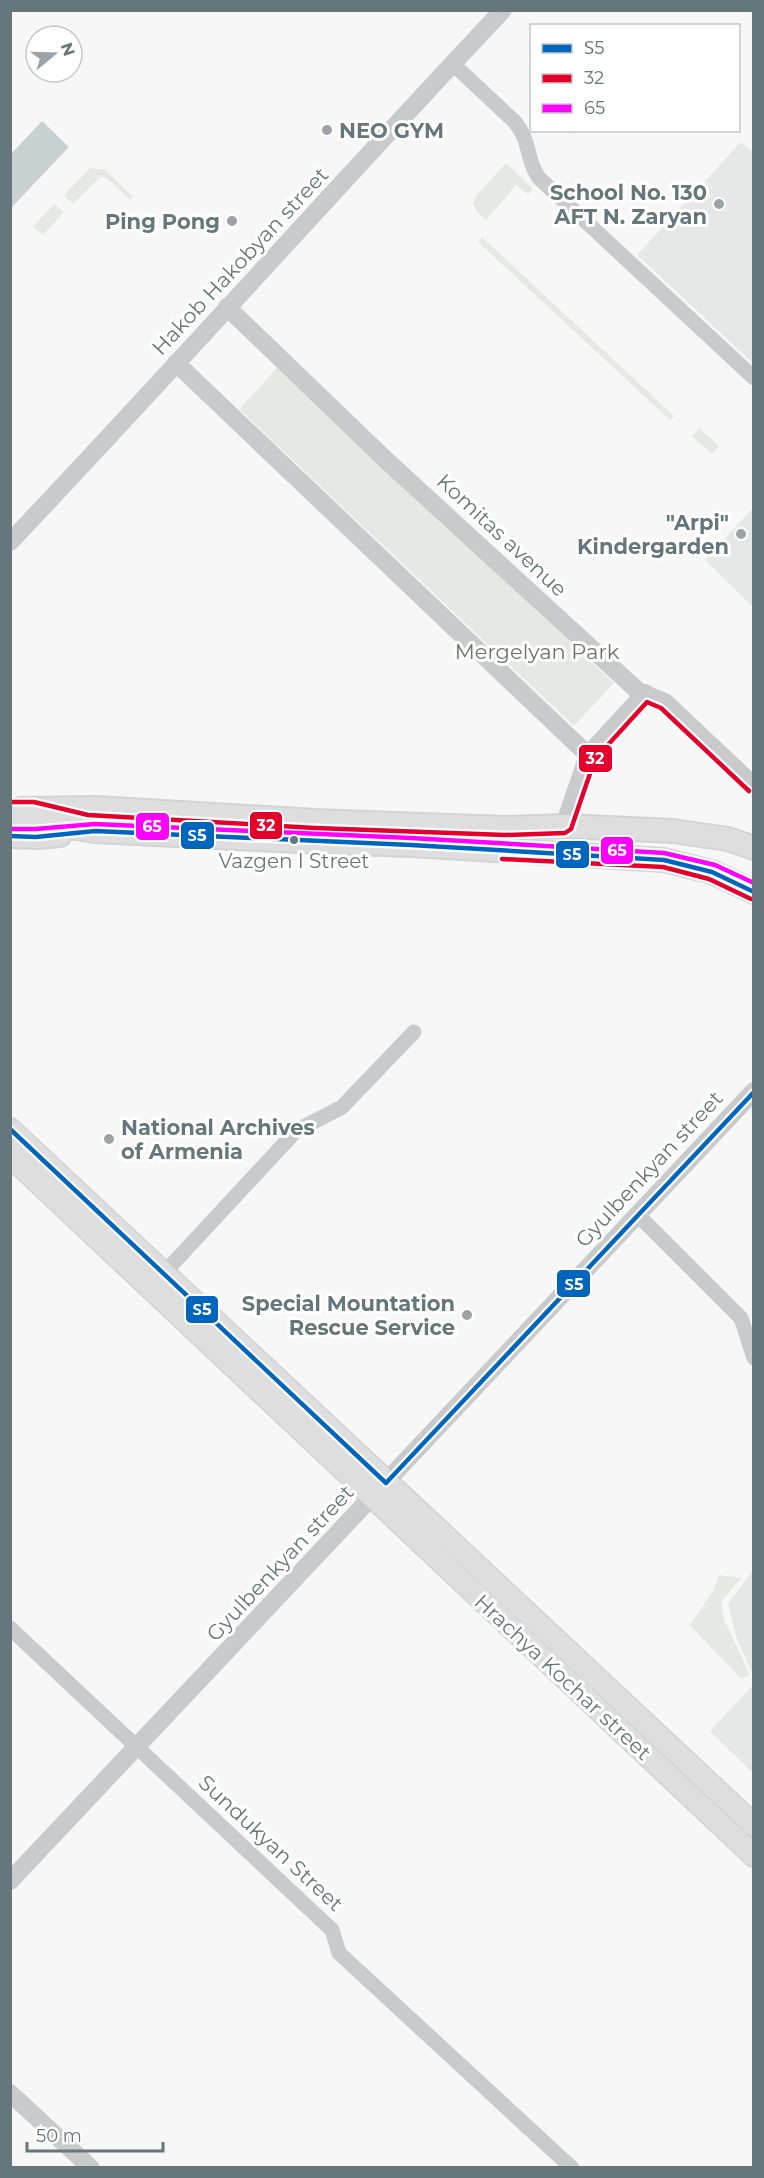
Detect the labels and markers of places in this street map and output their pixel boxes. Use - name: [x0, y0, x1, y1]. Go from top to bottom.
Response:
- place label: NEO GYM: [339, 118, 444, 143]
- marker: NEO GYM: [320, 123, 334, 137]
- place label: School No. 130 AFT N. Zaryan: [550, 180, 707, 229]
- marker: School No. 130 AFT N. Zaryan: [712, 197, 726, 211]
- place label: Ping Pong: [105, 209, 220, 234]
- marker: Ping Pong: [225, 214, 239, 228]
- place label: "Arpi" Kindergarden: [577, 510, 729, 559]
- marker: "Arpi" Kindergarden: [734, 527, 748, 541]
- marker: Vazgen I Street: [288, 834, 300, 846]
- place label: Vazgen I Street: [219, 849, 370, 873]
- place label: National Archives of Armenia: [121, 1115, 315, 1164]
- marker: National Archives of Armenia: [102, 1132, 116, 1146]
- place label: Special Mountation Rescue Service: [242, 1291, 455, 1340]
- marker: Special Mountation Rescue Service: [460, 1308, 474, 1322]

